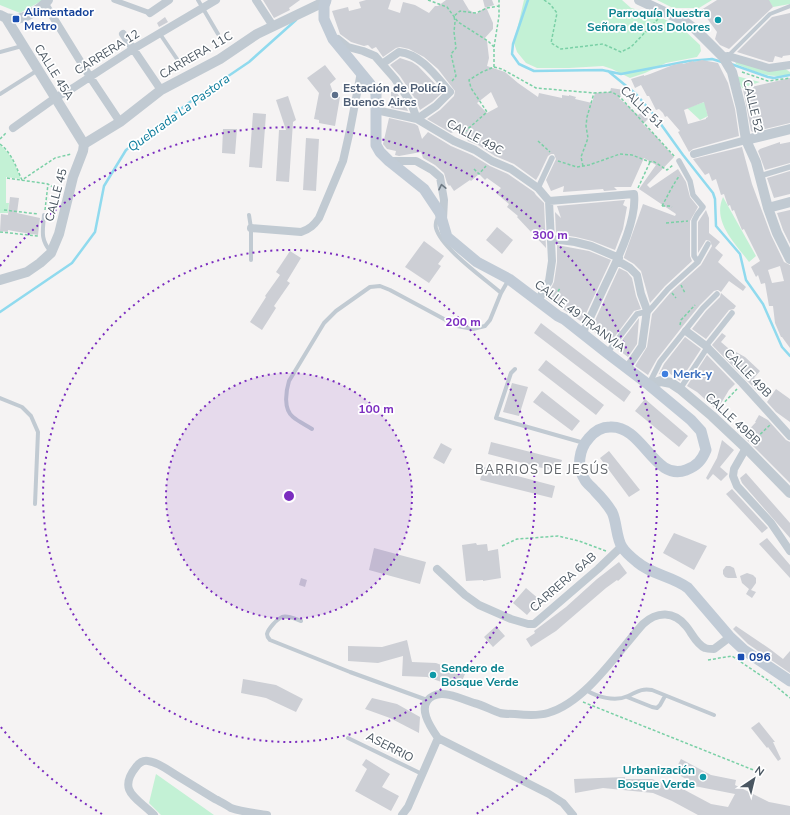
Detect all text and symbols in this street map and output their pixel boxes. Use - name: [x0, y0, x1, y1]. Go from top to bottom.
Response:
- place label: Alimentador Metro: [24, 4, 94, 34]
- place label: Parroquía Nuestra Señora de los Dolores: [587, 5, 710, 35]
- marker: Alimentador Metro: [11, 14, 21, 24]
- marker: Parroquía Nuestra Señora de los Dolores: [713, 15, 723, 25]
- street label: CARRERA 12: [71, 26, 143, 78]
- street label: CARRERA 11C: [157, 28, 235, 82]
- street label: CALLE 45A: [31, 41, 78, 103]
- water label: Quebrada La Pastora: [124, 70, 234, 156]
- street label: CALLE 52: [739, 78, 767, 134]
- place label: Estación de Policía Buenos Aires: [343, 80, 447, 110]
- street label: CALLE 51: [617, 82, 667, 132]
- marker: Estación de Policía Buenos Aires: [330, 90, 340, 100]
- street label: CALLE 49C: [444, 115, 506, 159]
- street label: CALLE 45: [41, 167, 71, 223]
- one-way arrow: [439, 184, 447, 190]
- text: 300 m: [532, 227, 568, 243]
- street label: CALLE 49 TRANVIA: [531, 276, 629, 356]
- text: 200 m: [445, 314, 481, 330]
- street label: CALLE 49B: [721, 345, 775, 401]
- place label: Merk-y: [673, 366, 713, 382]
- marker: Merk-y: [660, 369, 670, 379]
- street label: CALLE 49BB: [702, 389, 764, 449]
- text: 100 m: [358, 401, 394, 417]
- district label: BARRIOS DE JESÚS: [475, 460, 609, 479]
- centre of rings: [282, 489, 296, 503]
- street label: CARRERA 6AB: [526, 549, 600, 615]
- place label: 096: [749, 649, 771, 665]
- marker: 096: [736, 652, 746, 662]
- place label: Sendero de Bosque Verde: [441, 660, 519, 690]
- marker: Sendero de Bosque Verde: [428, 670, 438, 680]
- street label: ASERRIO: [363, 728, 417, 766]
- north arrow: [734, 759, 774, 799]
- place label: Urbanización Bosque Verde: [617, 762, 695, 792]
- text: N: [752, 763, 767, 780]
- marker: Urbanización Bosque Verde: [698, 772, 708, 782]

